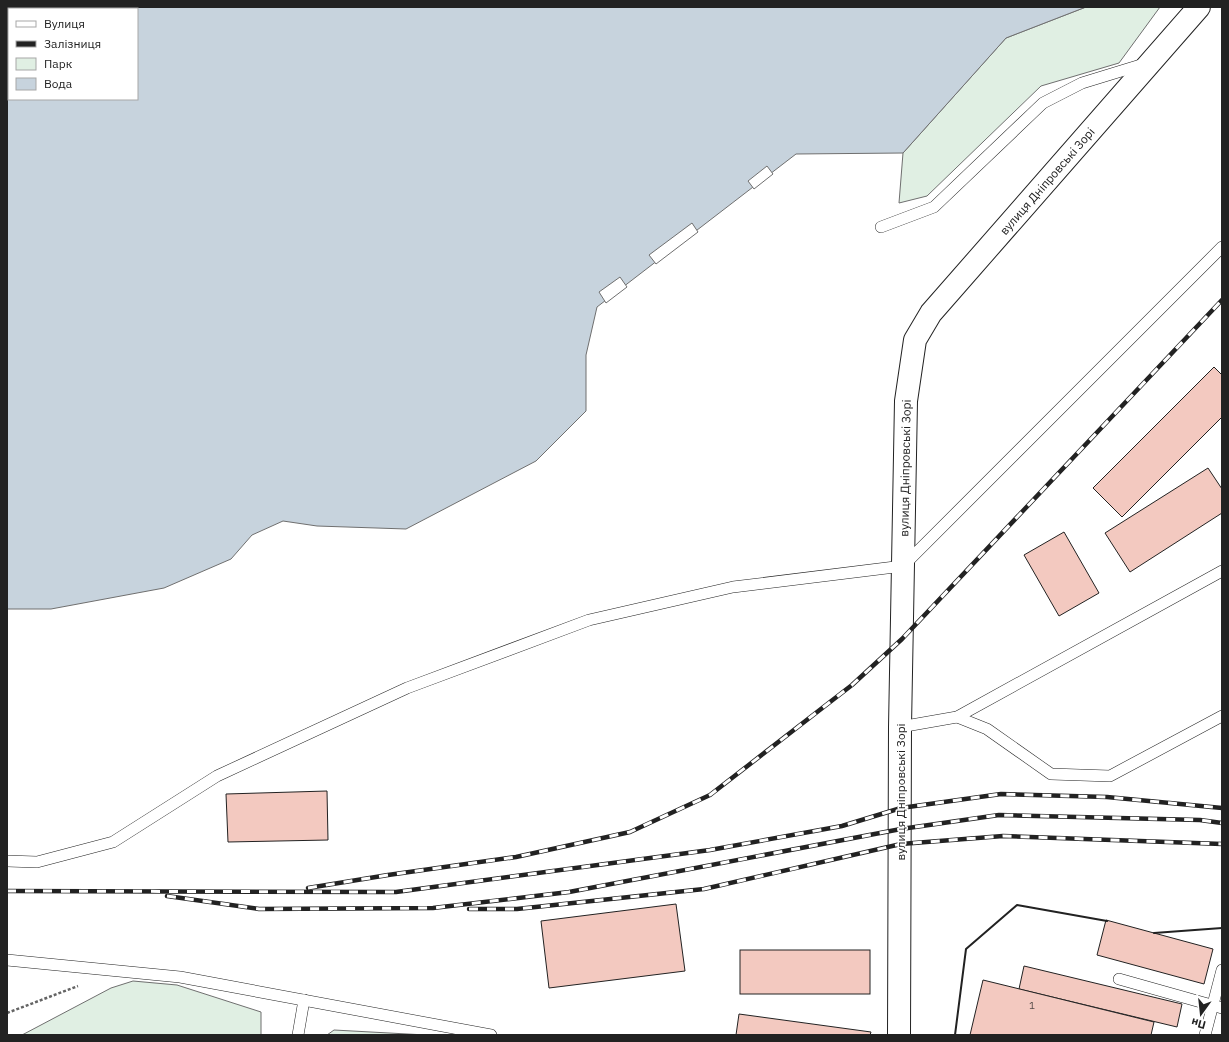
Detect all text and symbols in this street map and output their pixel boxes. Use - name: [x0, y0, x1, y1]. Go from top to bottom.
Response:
- legend: [8, 8, 138, 100]
- text: Вулиця: [44, 16, 85, 31]
- text: Залізниця: [44, 36, 101, 51]
- text: Парк: [44, 56, 73, 71]
- text: Вода: [44, 76, 73, 91]
- street label: вулиця Дніпровські Зорі: [996, 124, 1098, 238]
- street label: вулиця Дніпровські Зорі: [896, 399, 914, 537]
- street label: вулиця Дніпровські Зорі: [893, 723, 908, 861]
- north arrow: [1181, 994, 1221, 1034]
- house number: 1: [1029, 999, 1035, 1012]
- text: Пн: [1190, 1015, 1207, 1032]

